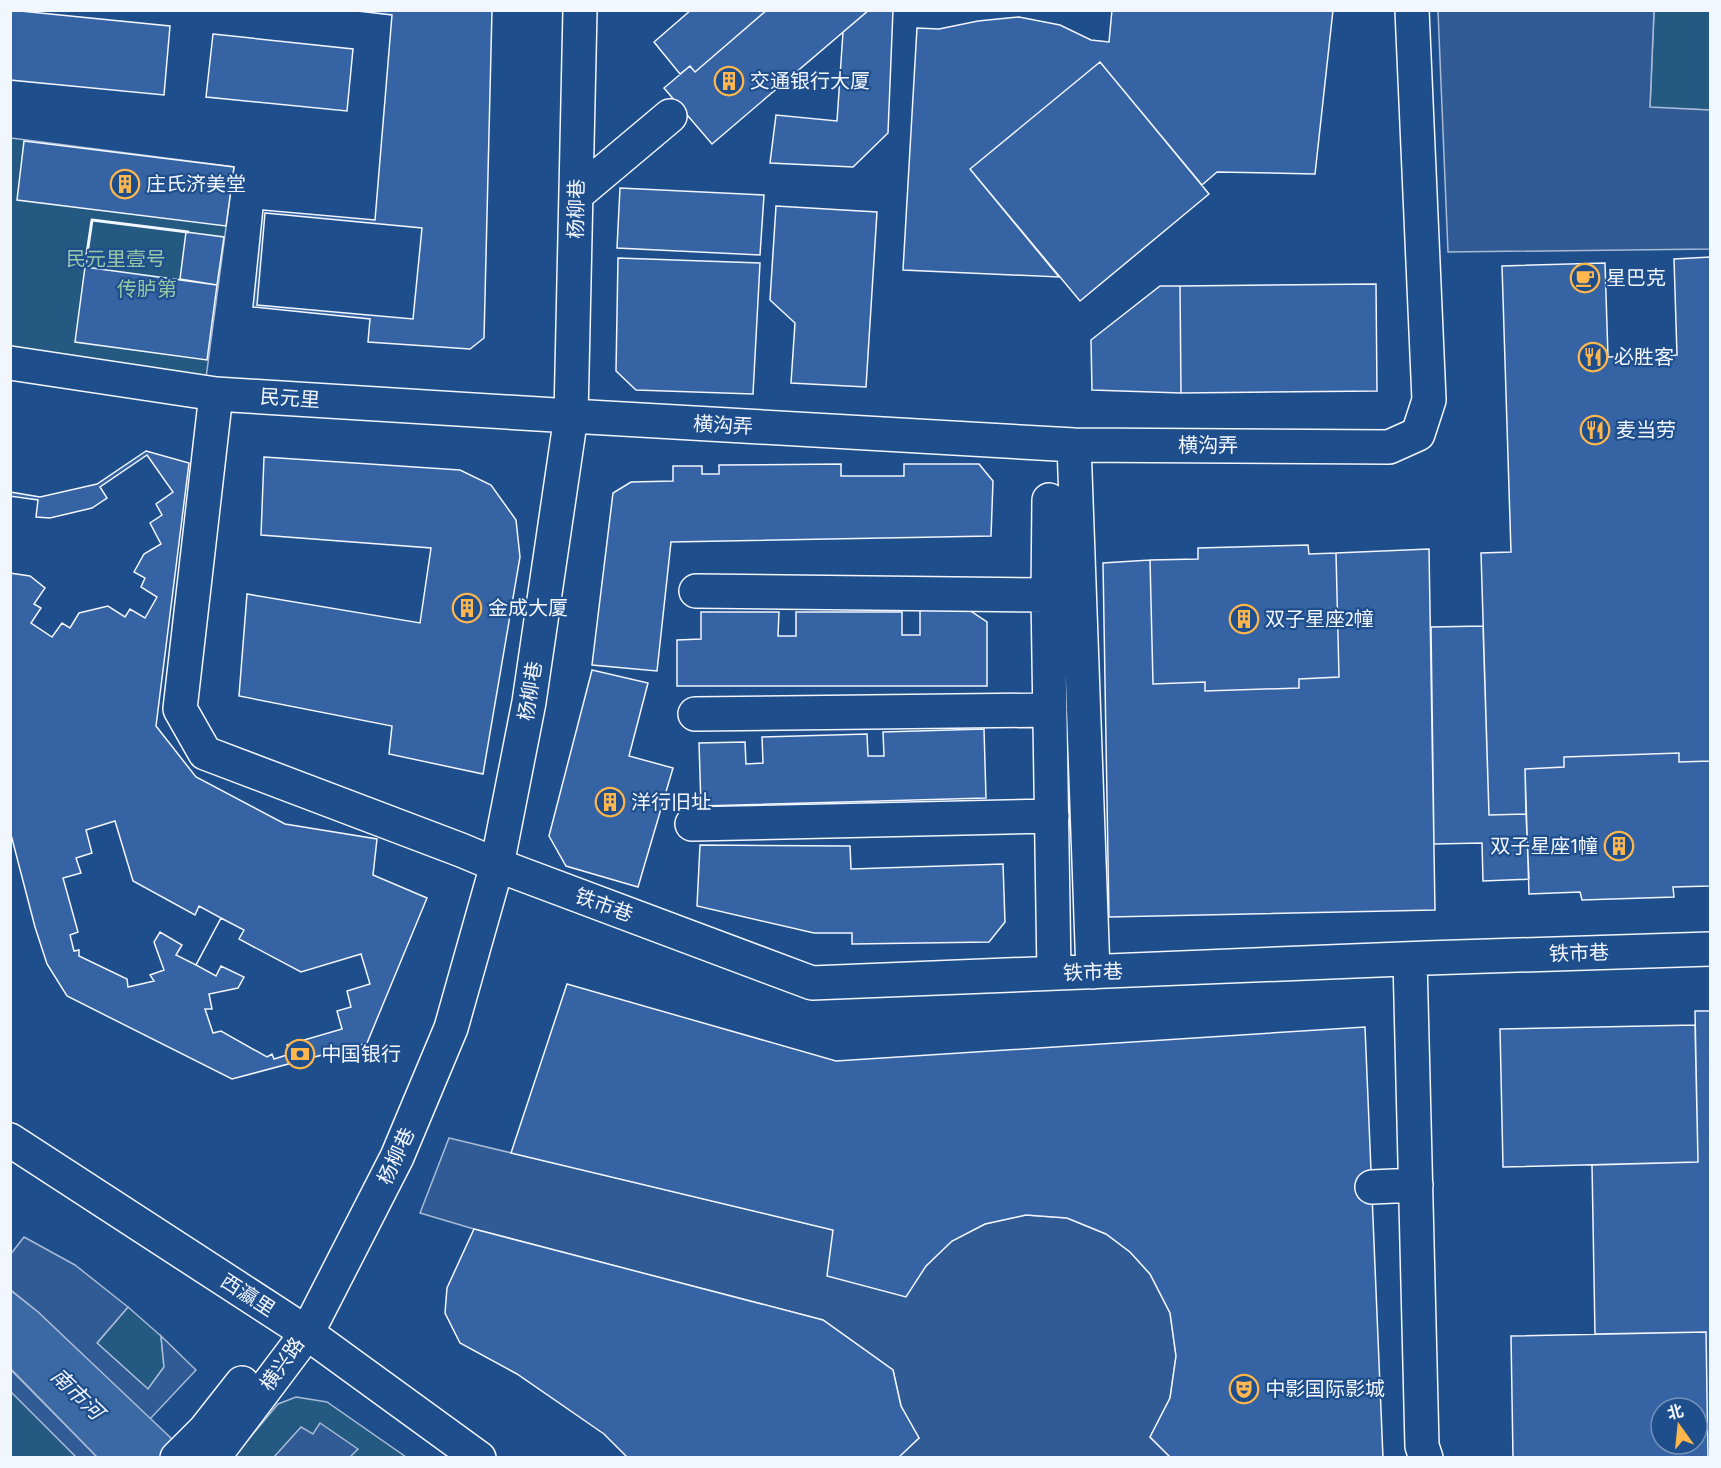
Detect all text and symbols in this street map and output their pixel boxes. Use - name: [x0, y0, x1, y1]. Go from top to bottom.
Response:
- building icon: 交通银行大厦: [713, 65, 745, 97]
- place label: 交通银行大厦: [750, 69, 870, 93]
- building icon: 庄氏济美堂: [109, 168, 141, 200]
- place label: 庄氏济美堂: [146, 172, 246, 196]
- street label: 杨柳巷: [563, 179, 589, 239]
- park label: 民元里壹号: [66, 247, 166, 271]
- cafe icon: 星巴克: [1569, 262, 1601, 294]
- place label: 星巴克: [1606, 266, 1666, 290]
- park label: 传胪第: [117, 277, 177, 301]
- restaurant icon: 必胜客: [1577, 341, 1609, 373]
- place label: 必胜客: [1614, 345, 1674, 369]
- street label: 民元里: [259, 384, 321, 412]
- street label: 横沟弄: [692, 411, 754, 439]
- restaurant icon: 麦当劳: [1579, 414, 1611, 446]
- place label: 麦当劳: [1616, 418, 1676, 442]
- street label: 横沟弄: [1178, 433, 1238, 457]
- building icon: 金成大厦: [451, 592, 483, 624]
- place label: 金成大厦: [488, 596, 568, 620]
- building icon: 双子星座2幢: [1228, 603, 1260, 635]
- place label: 双子星座2幢: [1265, 607, 1374, 631]
- street label: 杨柳巷: [513, 659, 547, 723]
- building icon: 洋行旧址: [594, 786, 626, 818]
- place label: 洋行旧址: [631, 790, 711, 814]
- building icon: 双子星座1幢: [1603, 830, 1635, 862]
- place label: 双子星座1幢: [1490, 834, 1598, 858]
- street label: 铁市巷: [572, 883, 636, 927]
- street label: 铁市巷: [1549, 940, 1609, 966]
- street label: 铁市巷: [1063, 959, 1123, 985]
- bank icon: 中国银行: [284, 1038, 316, 1070]
- place label: 中国银行: [321, 1042, 401, 1066]
- street label: 杨柳巷: [372, 1124, 420, 1188]
- street label: 西瀛里: [216, 1269, 280, 1321]
- street label: 横兴路: [255, 1333, 309, 1395]
- water label: 南市河: [45, 1363, 112, 1428]
- theatre icon: 中影国际影城: [1228, 1373, 1260, 1405]
- place label: 中影国际影城: [1265, 1377, 1385, 1401]
- north arrow: [1649, 1396, 1709, 1456]
- text: 北: [1665, 1401, 1685, 1423]

